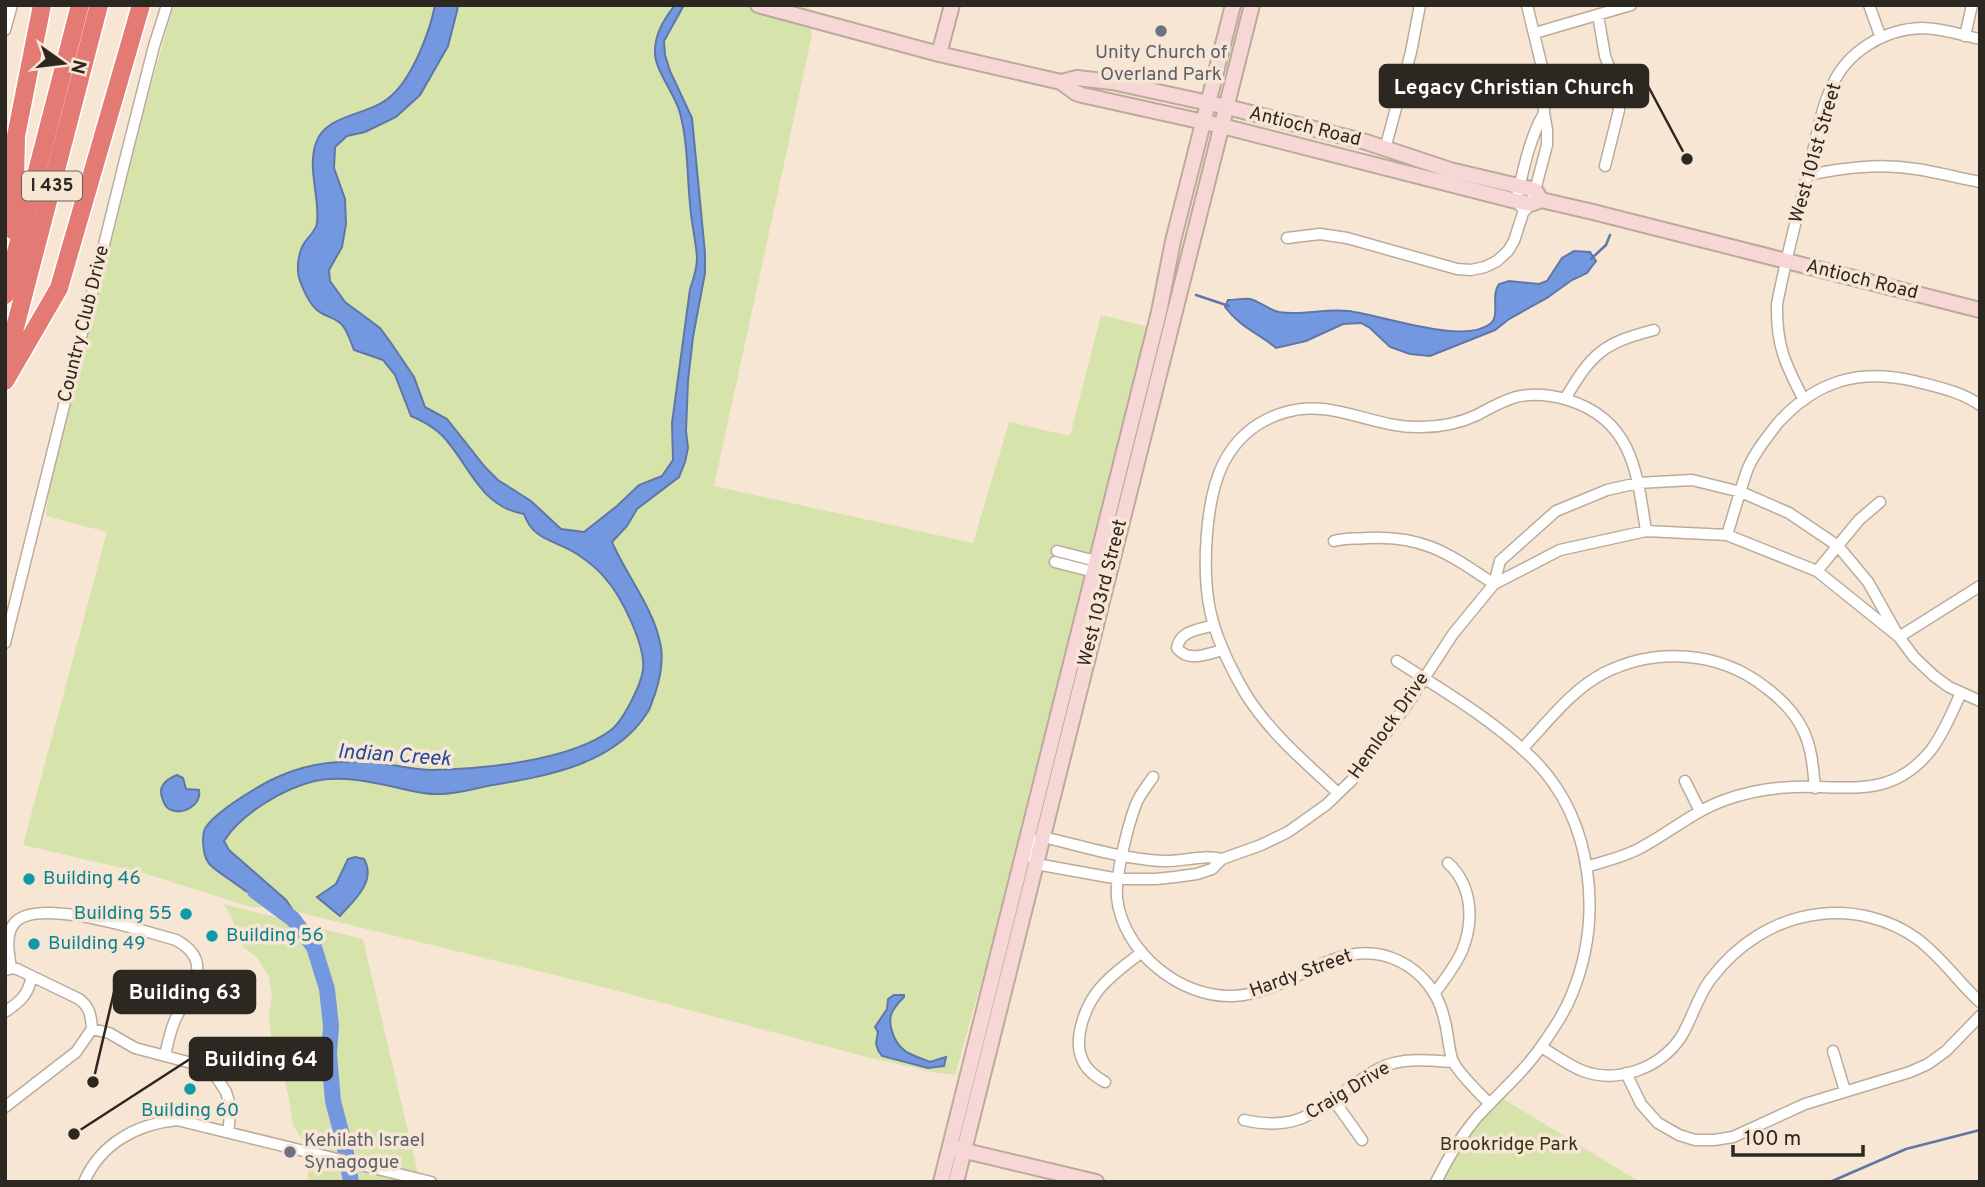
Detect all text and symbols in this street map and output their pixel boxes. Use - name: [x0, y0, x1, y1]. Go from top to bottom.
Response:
- marker: Unity Church of Overland Park: [1153, 23, 1169, 39]
- north arrow: [28, 28, 98, 98]
- place label: Unity Church of Overland Park: [1095, 41, 1228, 87]
- text: N: [64, 57, 91, 76]
- callout: Legacy Christian Church: [1380, 65, 1648, 107]
- text: Legacy Christian Church: [1394, 75, 1634, 102]
- street label: West 101st Street: [1785, 80, 1847, 226]
- street label: Antioch Road: [1247, 102, 1363, 152]
- road number: I 435: [22, 172, 82, 201]
- street label: Country Club Drive: [53, 243, 115, 405]
- street label: Antioch Road: [1804, 255, 1920, 305]
- street label: West 103rd Street: [1073, 517, 1133, 669]
- street label: Hemlock Drive: [1343, 668, 1435, 784]
- water label: Indian Creek: [336, 739, 452, 773]
- place label: Building 46: [43, 867, 141, 891]
- marker: Building 46: [21, 871, 37, 887]
- place label: Building 55: [74, 902, 172, 926]
- marker: Building 55: [178, 906, 194, 922]
- place label: Building 56: [226, 924, 324, 948]
- marker: Building 56: [204, 928, 220, 944]
- place label: Building 49: [48, 932, 145, 956]
- marker: Building 49: [26, 936, 42, 952]
- street label: Hardy Street: [1246, 944, 1356, 1004]
- callout: Building 63: [114, 971, 255, 1013]
- text: Building 63: [129, 980, 241, 1007]
- callout: Building 64: [190, 1038, 332, 1080]
- text: Building 64: [204, 1047, 318, 1074]
- street label: Craig Drive: [1301, 1056, 1395, 1126]
- marker: Building 60: [182, 1081, 198, 1097]
- place label: Building 60: [141, 1099, 239, 1123]
- scale bar: [1733, 1114, 1862, 1158]
- text: 100 m: [1744, 1126, 1801, 1153]
- place label: Kehilath Israel Synagogue: [304, 1129, 425, 1175]
- park label: Brookridge Park: [1440, 1133, 1578, 1157]
- marker: Kehilath Israel Synagogue: [282, 1144, 298, 1160]

